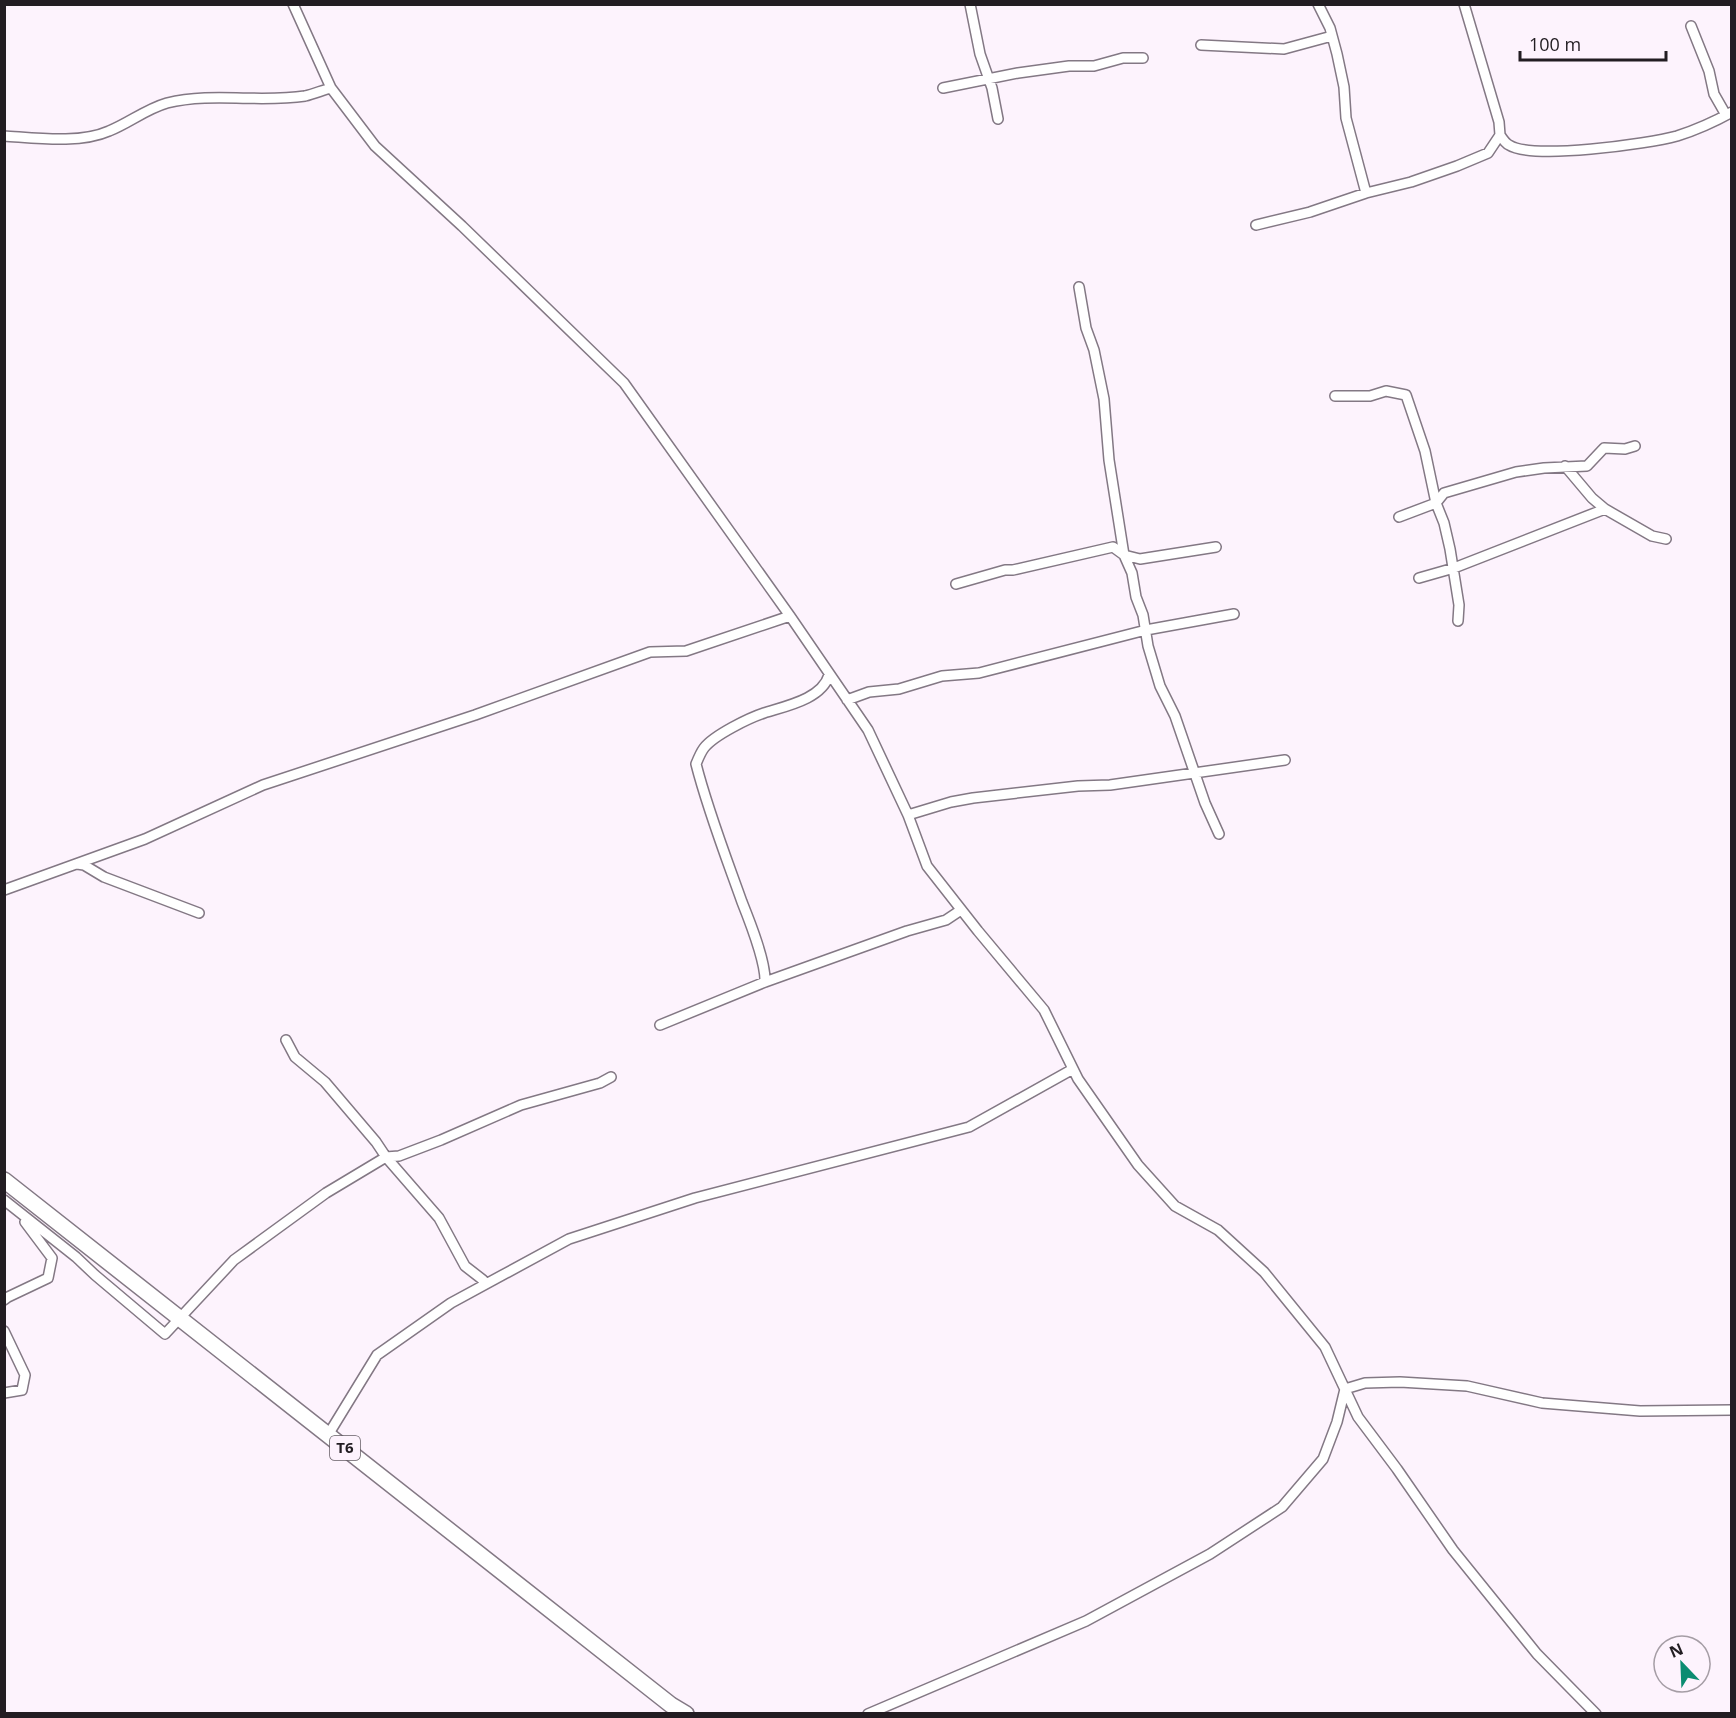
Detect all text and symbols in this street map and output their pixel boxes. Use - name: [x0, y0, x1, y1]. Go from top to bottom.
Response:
- scale bar: [1520, 24, 1666, 62]
- text: 100 m: [1529, 32, 1581, 56]
- road number: T6: [330, 1436, 360, 1460]
- north arrow: [1652, 1634, 1712, 1694]
- text: N: [1666, 1638, 1686, 1663]

